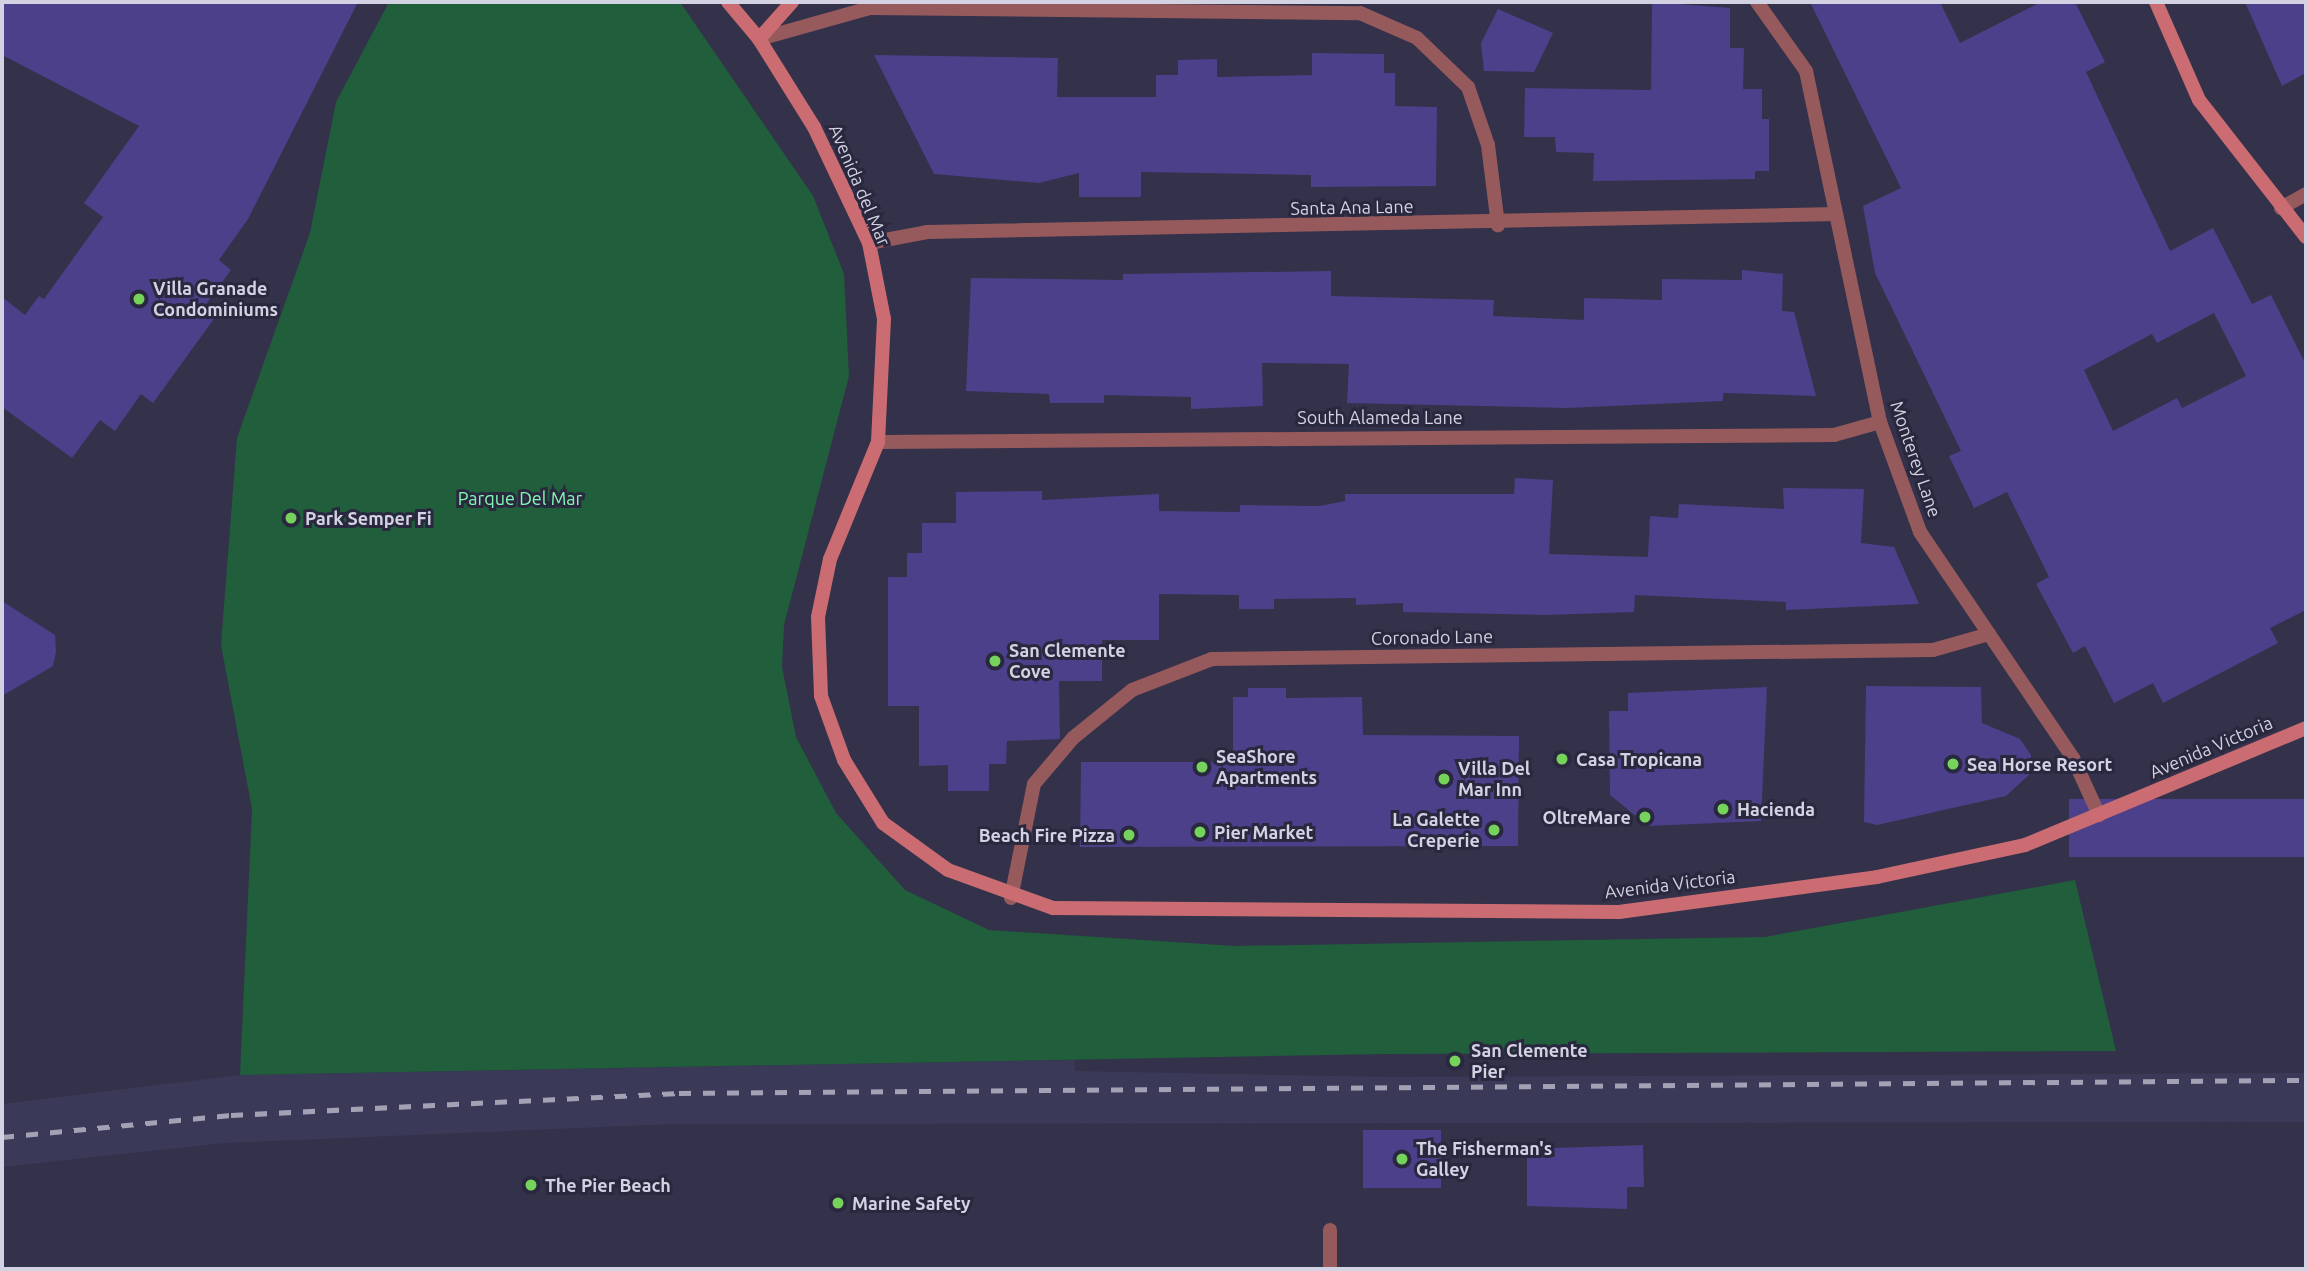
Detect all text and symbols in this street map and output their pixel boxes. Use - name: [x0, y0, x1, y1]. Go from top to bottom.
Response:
- street label: Avenida del Mar: [825, 121, 895, 249]
- street label: Santa Ana Lane: [1290, 195, 1414, 219]
- place label: Villa Granade Condominiums: [153, 278, 278, 320]
- marker: Villa Granade Condominiums: [131, 291, 147, 307]
- street label: Monterey Lane: [1886, 398, 1946, 520]
- street label: South Alameda Lane: [1297, 406, 1463, 428]
- park label: Parque Del Mar: [458, 487, 582, 509]
- place label: Park Semper Fi: [305, 507, 432, 529]
- marker: Park Semper Fi: [283, 510, 299, 526]
- street label: Coronado Lane: [1371, 625, 1493, 649]
- place label: San Clemente Cove: [1009, 640, 1126, 682]
- marker: San Clemente Cove: [987, 653, 1003, 669]
- street label: Avenida Victoria: [2146, 711, 2276, 783]
- place label: SeaShore Apartments: [1216, 746, 1317, 788]
- place label: Casa Tropicana: [1576, 748, 1702, 770]
- marker: Casa Tropicana: [1554, 751, 1570, 767]
- place label: Sea Horse Resort: [1967, 753, 2112, 775]
- marker: Sea Horse Resort: [1945, 756, 1961, 772]
- place label: Villa Del Mar Inn: [1458, 758, 1530, 800]
- marker: SeaShore Apartments: [1194, 759, 1210, 775]
- marker: Villa Del Mar Inn: [1436, 771, 1452, 787]
- place label: Hacienda: [1737, 798, 1815, 820]
- marker: Hacienda: [1715, 801, 1731, 817]
- place label: OltreMare: [1543, 806, 1631, 828]
- place label: La Galette Creperie: [1392, 809, 1480, 852]
- marker: OltreMare: [1637, 809, 1653, 825]
- place label: Pier Market: [1214, 821, 1313, 843]
- marker: La Galette Creperie: [1486, 822, 1502, 838]
- place label: Beach Fire Pizza: [979, 824, 1115, 846]
- marker: Pier Market: [1192, 824, 1208, 840]
- marker: Beach Fire Pizza: [1121, 827, 1137, 843]
- street label: Avenida Victoria: [1603, 865, 1737, 903]
- place label: San Clemente Pier: [1471, 1040, 1588, 1082]
- marker: San Clemente Pier: [1445, 1051, 1465, 1071]
- place label: The Fisherman's Galley: [1416, 1138, 1552, 1180]
- marker: The Fisherman's Galley: [1394, 1151, 1410, 1167]
- place label: The Pier Beach: [545, 1174, 671, 1196]
- marker: The Pier Beach: [523, 1177, 539, 1193]
- place label: Marine Safety: [852, 1192, 971, 1214]
- marker: Marine Safety: [830, 1195, 846, 1211]

